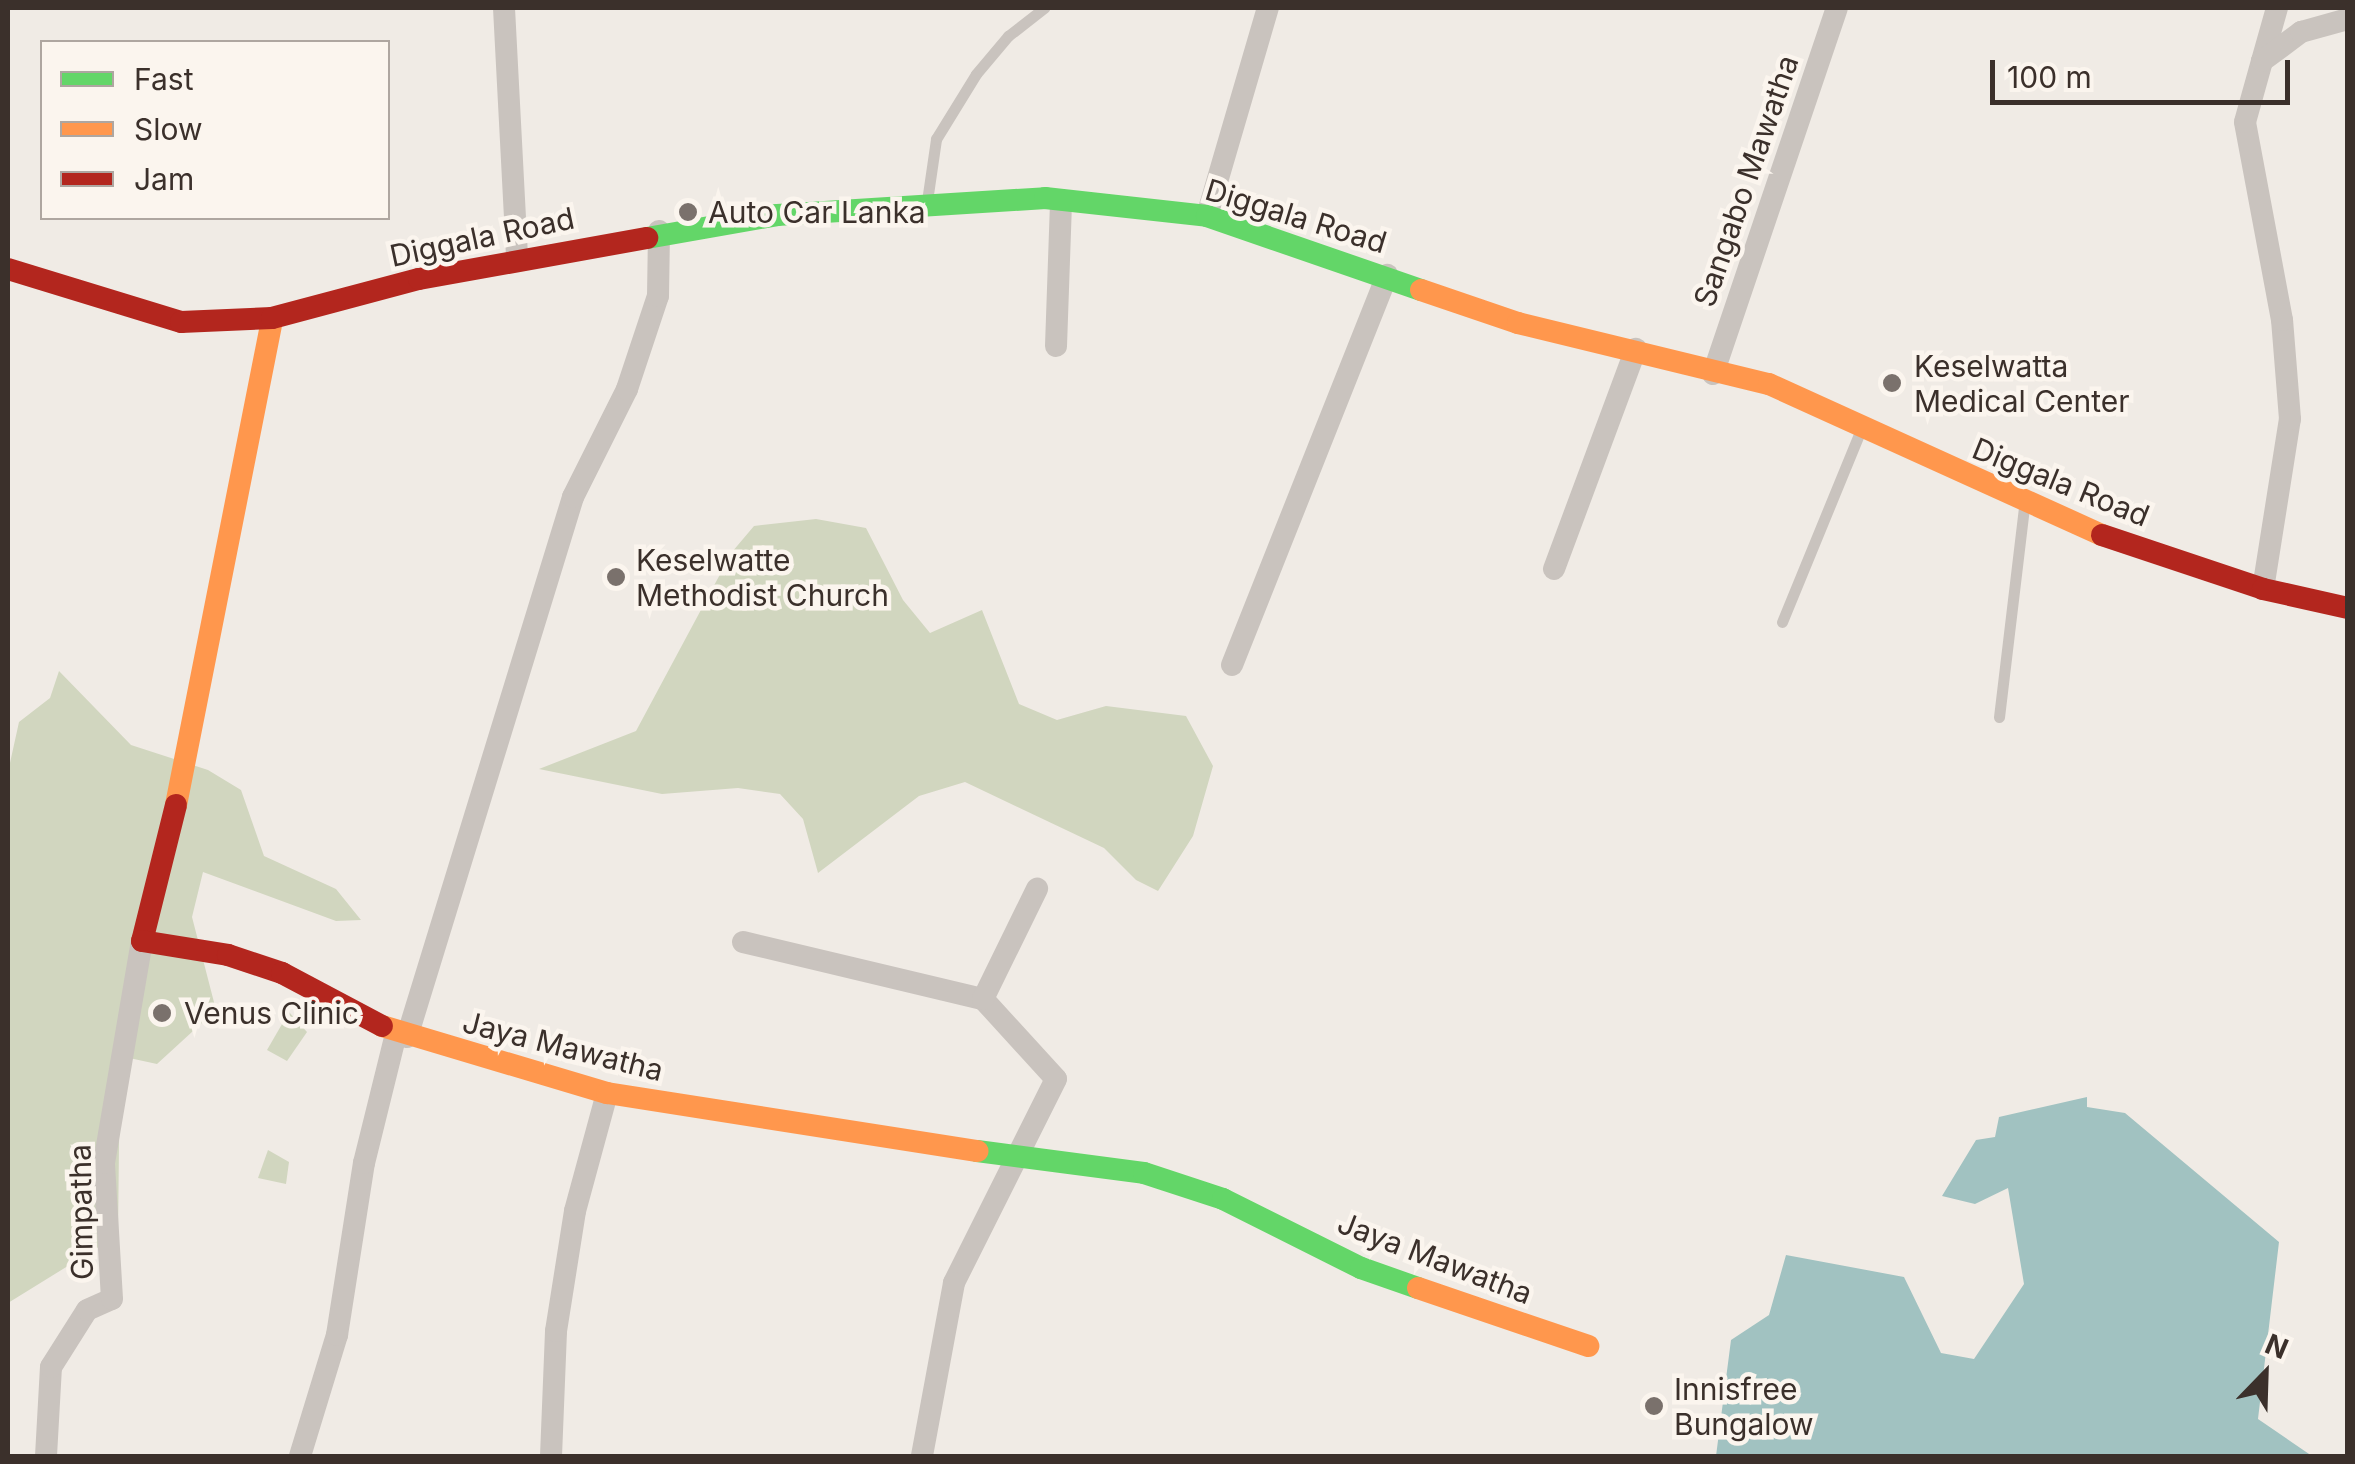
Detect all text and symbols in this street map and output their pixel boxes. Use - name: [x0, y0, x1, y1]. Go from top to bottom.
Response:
- legend: [40, 40, 390, 220]
- scale bar: [1995, 40, 2295, 102]
- street label: Sangabo Mawatha: [1686, 51, 1806, 311]
- text: 100 m: [2007, 59, 2092, 95]
- text: Fast: [134, 61, 193, 97]
- text: Slow: [134, 111, 203, 147]
- text: Jam: [134, 161, 194, 197]
- street label: Diggala Road: [1201, 171, 1391, 261]
- place label: Auto Car Lanka: [708, 194, 926, 230]
- street label: Diggala Road: [387, 200, 577, 274]
- marker: Auto Car Lanka: [677, 201, 699, 223]
- place label: Keselwatta Medical Center: [1914, 348, 2130, 418]
- marker: Keselwatta Medical Center: [1879, 370, 1905, 396]
- street label: Diggala Road: [1967, 430, 2155, 534]
- place label: Keselwatte Methodist Church: [636, 542, 889, 612]
- marker: Keselwatte Methodist Church: [605, 566, 627, 588]
- place label: Venus Clinic: [184, 995, 359, 1031]
- marker: Venus Clinic: [149, 1000, 175, 1026]
- street label: Jaya Mawatha: [459, 1004, 667, 1088]
- street label: Gimpatha: [62, 1144, 100, 1280]
- street label: Jaya Mawatha: [1333, 1204, 1537, 1312]
- north arrow: [2215, 1324, 2315, 1424]
- text: N: [2260, 1327, 2293, 1366]
- place label: Innisfree Bungalow: [1674, 1371, 1814, 1442]
- marker: Innisfree Bungalow: [1643, 1395, 1665, 1417]

